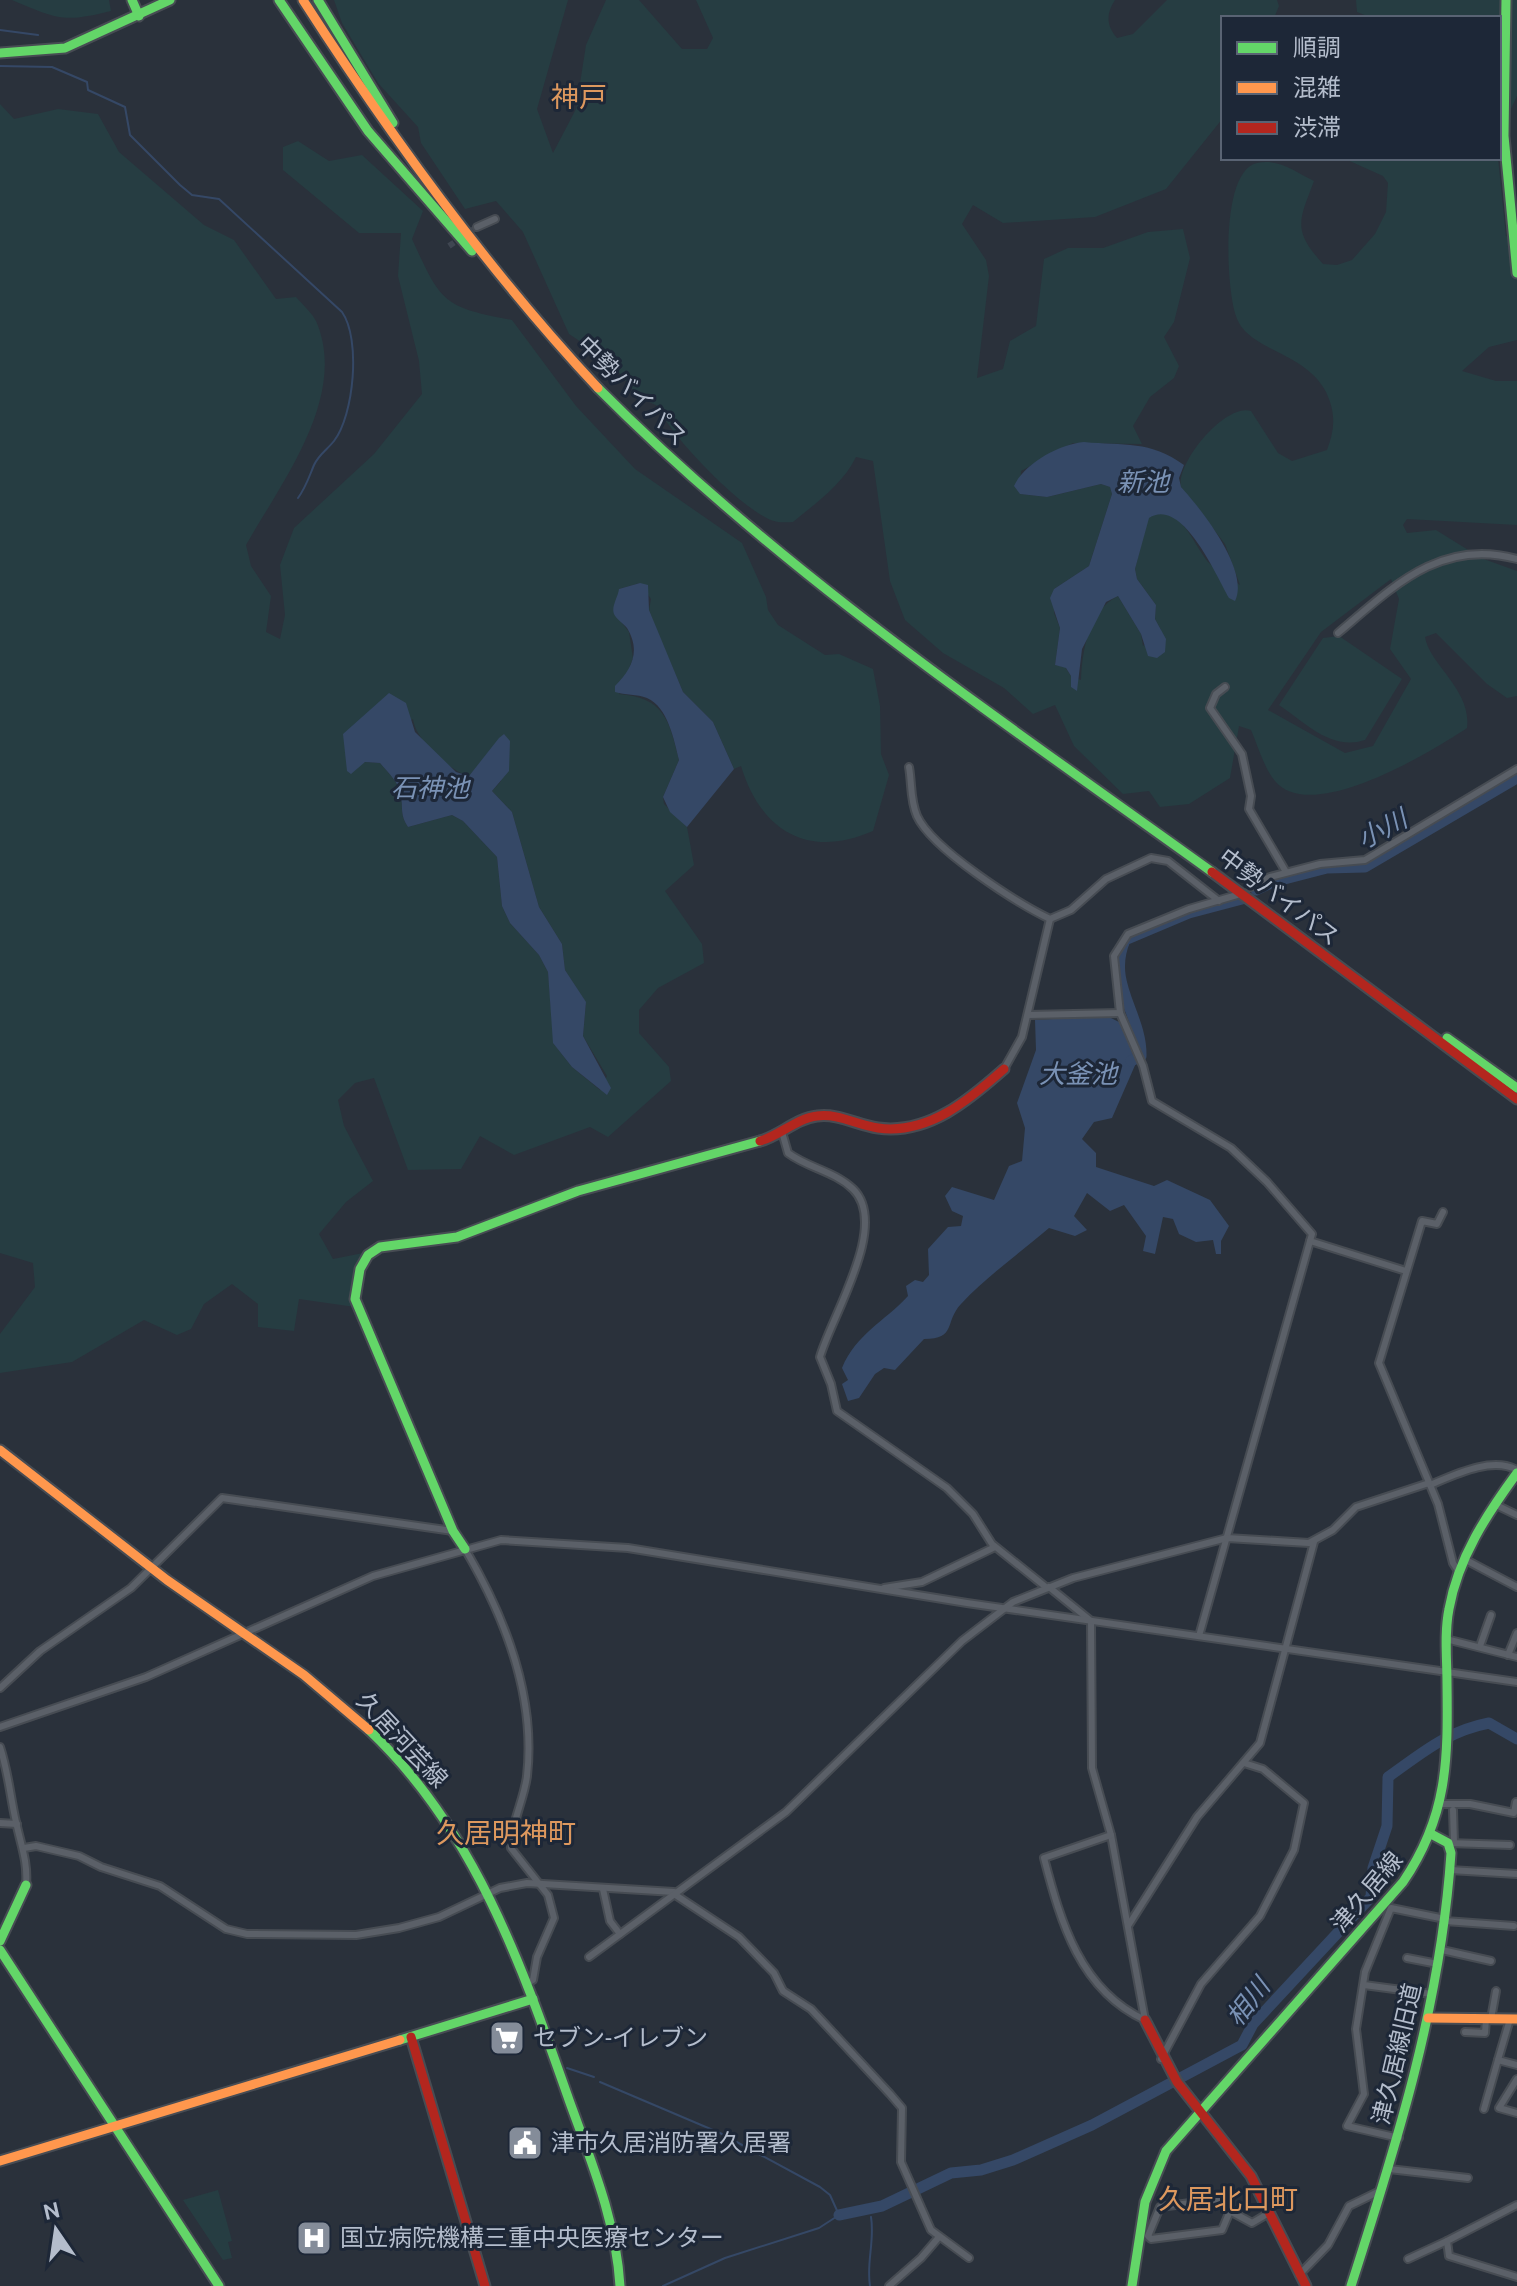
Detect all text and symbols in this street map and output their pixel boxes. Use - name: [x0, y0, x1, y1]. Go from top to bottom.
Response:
- legend: [1221, 16, 1501, 160]
- text: 順調: [1293, 34, 1341, 61]
- text: 混雑: [1293, 74, 1341, 101]
- district label: 神戸: [551, 81, 607, 112]
- text: 渋滞: [1293, 114, 1341, 141]
- street label: 中勢バイパス: [572, 330, 693, 451]
- water label: 新池: [1117, 467, 1172, 496]
- water label: 石神池: [391, 773, 472, 802]
- water label: 小川: [1352, 802, 1414, 854]
- street label: 中勢バイパス: [1214, 843, 1345, 951]
- water label: 大釜池: [1039, 1059, 1120, 1088]
- street label: 久居河芸線: [352, 1687, 453, 1793]
- district label: 久居明神町: [436, 1817, 576, 1848]
- street label: 津久居線: [1325, 1846, 1408, 1937]
- water label: 相川: [1220, 1970, 1277, 2031]
- street label: 津久居線旧道: [1367, 1981, 1426, 2127]
- supermarket icon: セブン-イレブン: [488, 2019, 526, 2057]
- place label: セブン-イレブン: [533, 2024, 708, 2051]
- public building icon: 津市久居消防署久居署: [506, 2124, 544, 2162]
- place label: 津市久居消防署久居署: [551, 2129, 791, 2156]
- district label: 久居北口町: [1158, 2183, 1298, 2214]
- north arrow: [16, 2190, 96, 2270]
- text: N: [41, 2196, 62, 2224]
- hospital icon: 国立病院機構三重中央医療センター: [295, 2219, 333, 2257]
- place label: 国立病院機構三重中央医療センター: [340, 2224, 724, 2251]

